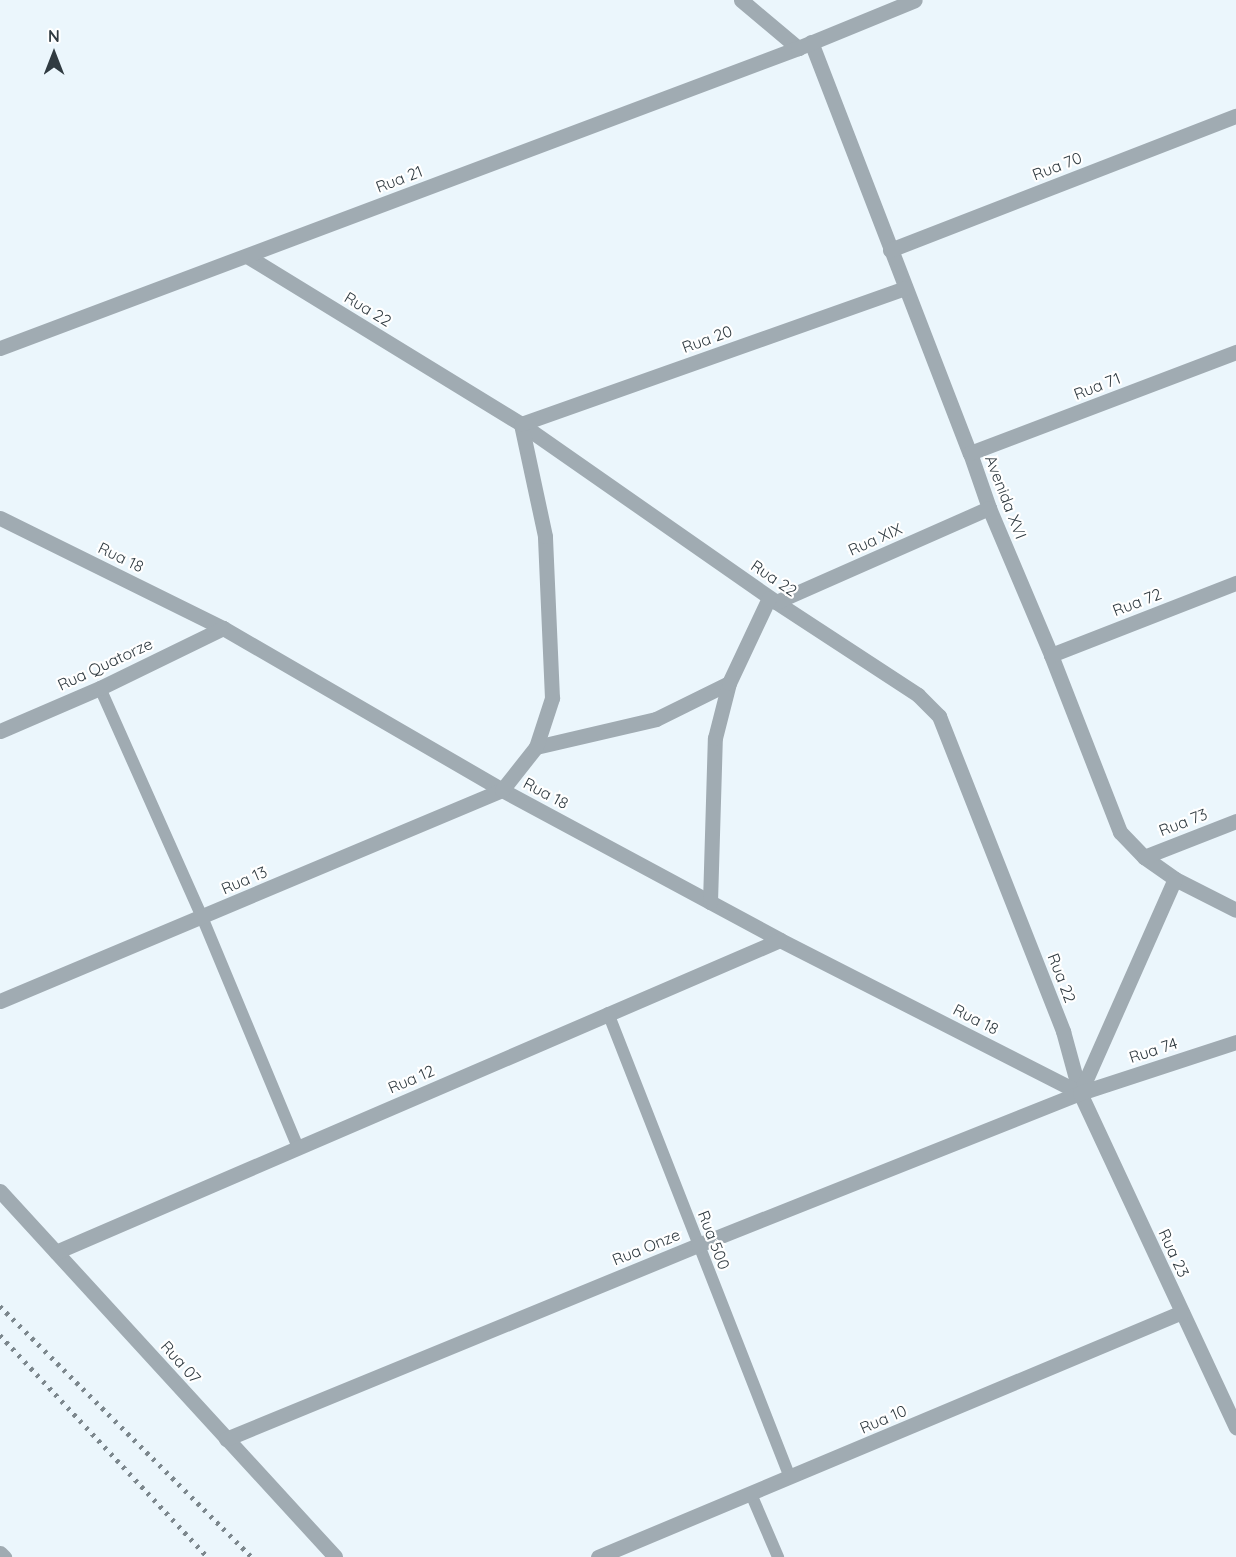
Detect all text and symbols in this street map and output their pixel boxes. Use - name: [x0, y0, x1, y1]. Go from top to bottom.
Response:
- north arrow: [24, 24, 84, 84]
- text: N: [48, 26, 60, 46]
- street label: Rua 70: [1030, 148, 1084, 184]
- street label: Rua 21: [373, 161, 425, 197]
- street label: Rua 22: [341, 288, 395, 330]
- street label: Rua 20: [679, 321, 735, 357]
- street label: Rua 71: [1071, 368, 1123, 404]
- street label: Avenida XVI: [981, 452, 1031, 542]
- street label: Rua XIX: [845, 519, 905, 559]
- street label: Rua 18: [95, 538, 147, 576]
- street label: Rua 22: [747, 556, 801, 600]
- street label: Rua 72: [1110, 584, 1164, 620]
- street label: Rua Quatorze: [54, 634, 156, 694]
- street label: Rua 18: [520, 773, 572, 813]
- street label: Rua 73: [1156, 804, 1210, 840]
- street label: Rua 13: [218, 862, 270, 898]
- street label: Rua 22: [1044, 951, 1080, 1005]
- street label: Rua 18: [950, 999, 1002, 1039]
- street label: Rua 74: [1126, 1033, 1180, 1067]
- street label: Rua 12: [385, 1061, 437, 1097]
- street label: Rua 500: [694, 1208, 734, 1272]
- street label: Rua Onze: [609, 1225, 683, 1269]
- street label: Rua 23: [1155, 1226, 1193, 1280]
- street label: Rua 07: [157, 1337, 205, 1387]
- street label: Rua 10: [857, 1401, 909, 1437]

